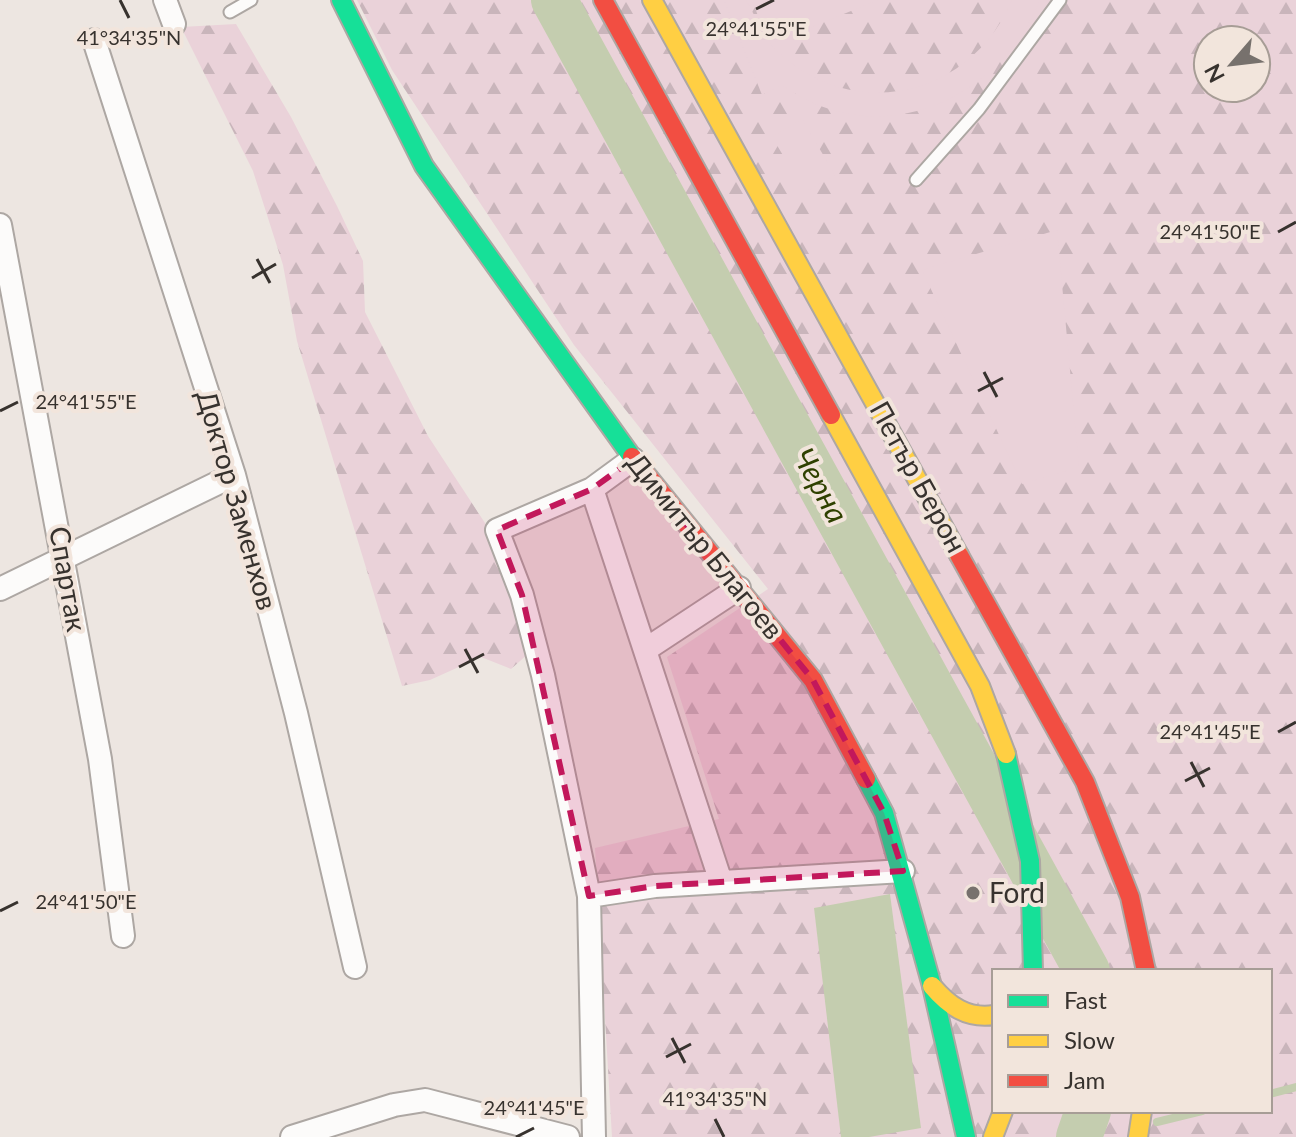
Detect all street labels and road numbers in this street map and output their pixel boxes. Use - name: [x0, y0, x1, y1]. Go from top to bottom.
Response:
- street label: Доктор Заменхов: [190, 386, 286, 614]
- street label: Петър Берон: [863, 395, 974, 558]
- street label: Димитър Благоев: [620, 445, 791, 645]
- street label: Спартак: [43, 524, 95, 634]

